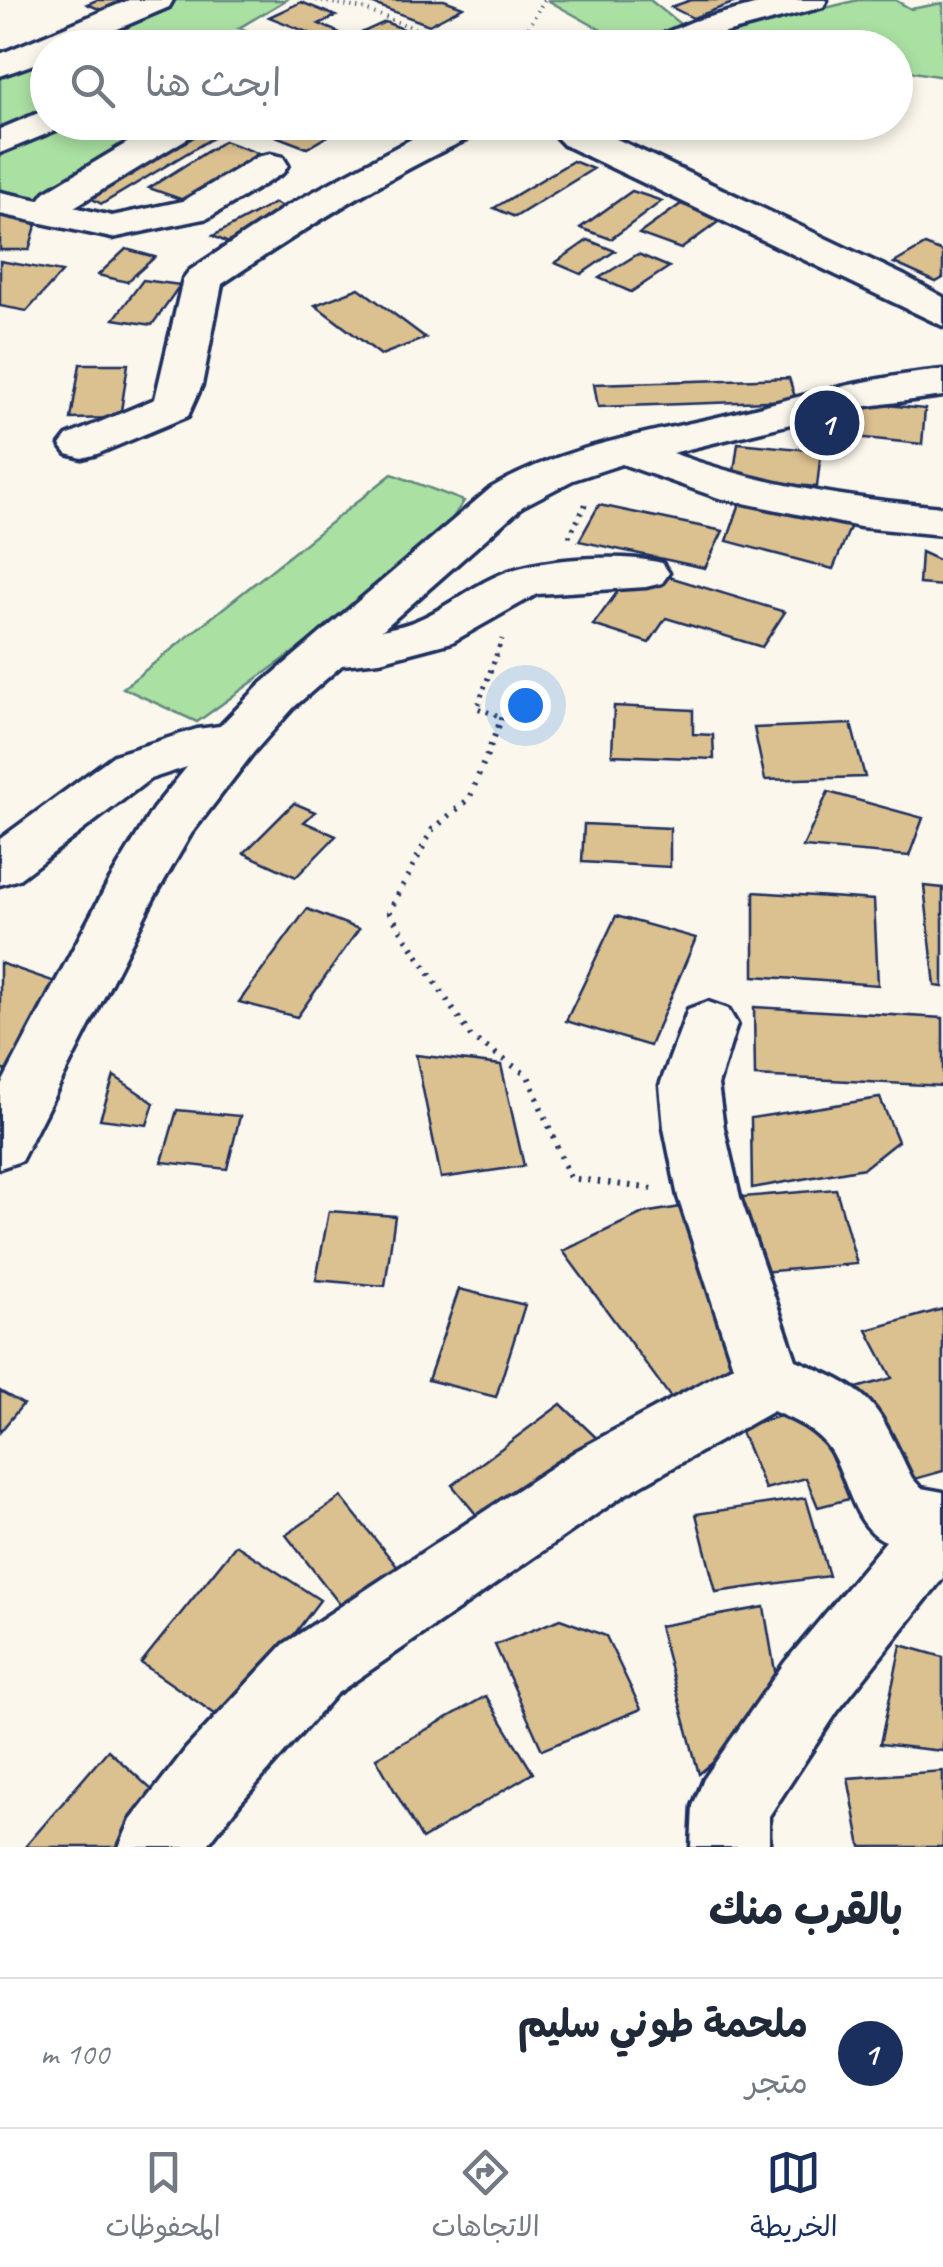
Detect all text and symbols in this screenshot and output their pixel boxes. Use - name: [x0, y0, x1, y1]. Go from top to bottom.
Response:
- search box: [30, 30, 913, 140]
- icon: search: [65, 58, 120, 113]
- text: ابحث هنا: [145, 60, 281, 107]
- pin: 1: [794, 386, 860, 460]
- your location: [500, 680, 551, 731]
- text: بالقرب منك: [709, 1884, 903, 1937]
- text: ملحمة طوني سليم: [518, 2001, 808, 2048]
- text: 100 m: [40, 2033, 109, 2074]
- text: 1: [863, 2033, 878, 2074]
- text: متجر: [745, 2062, 808, 2103]
- tab: المحفوظات: [105, 2145, 221, 2251]
- tab: الاتجاهات: [431, 2145, 540, 2251]
- tab: الخريطة: [750, 2145, 838, 2251]

